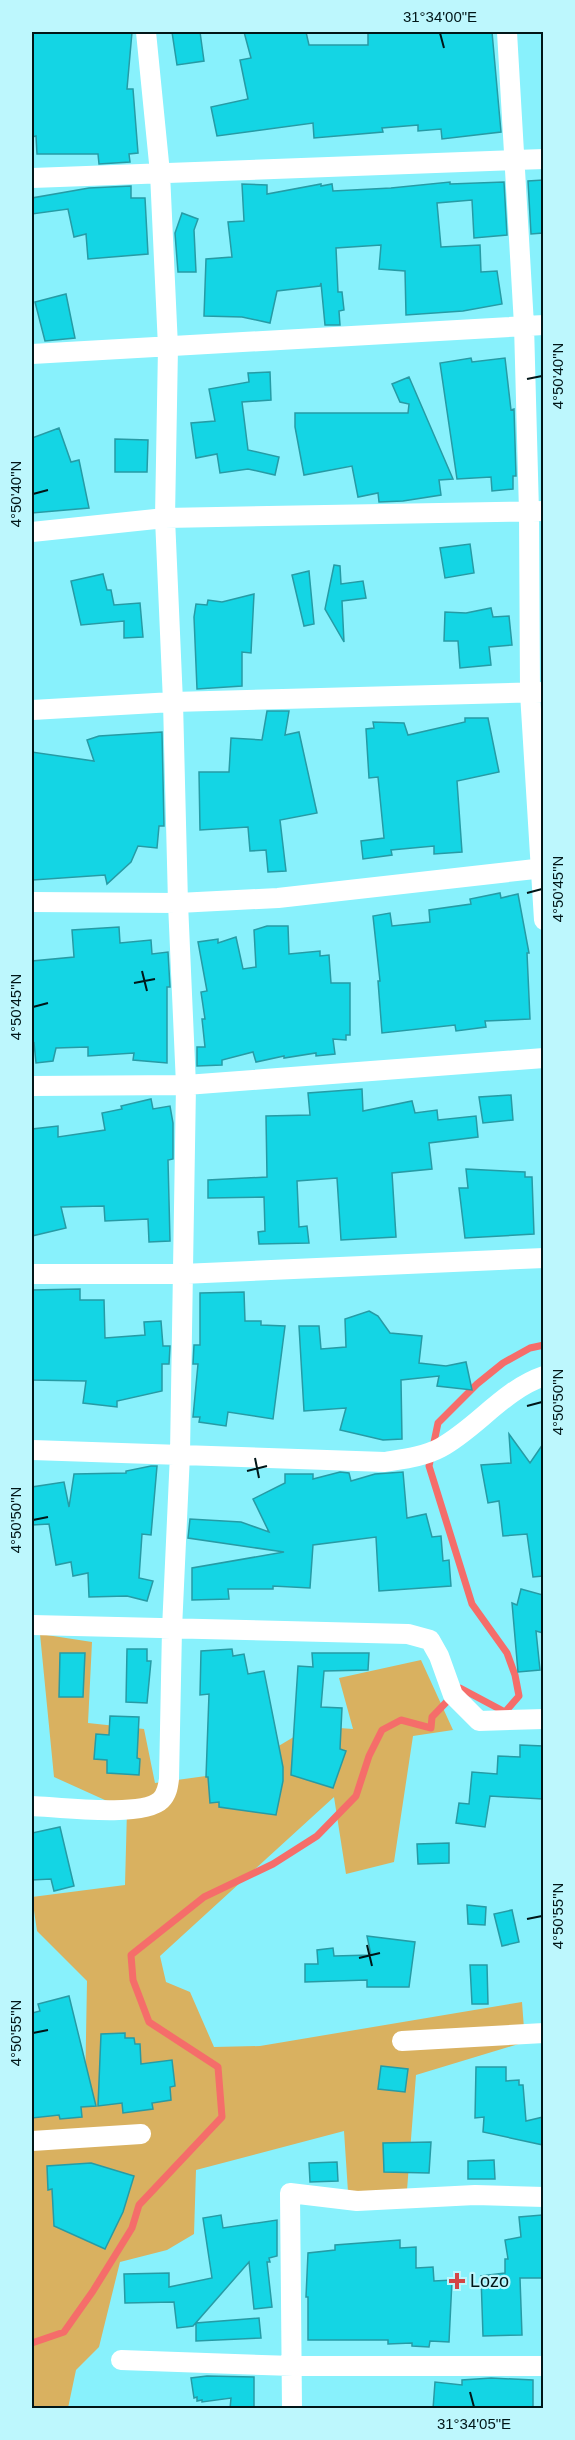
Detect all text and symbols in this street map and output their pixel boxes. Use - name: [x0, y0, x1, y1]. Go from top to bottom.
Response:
- text: 31°34'00"E: [403, 8, 477, 25]
- text: 4°50'40"N: [549, 343, 566, 409]
- text: 4°50'40"N: [7, 461, 24, 527]
- text: 4°50'45"N: [549, 856, 566, 922]
- text: 4°50'45"N: [7, 974, 24, 1040]
- text: 4°50'50"N: [549, 1369, 566, 1435]
- text: 4°50'50"N: [7, 1487, 24, 1553]
- text: 4°50'55"N: [549, 1883, 566, 1949]
- text: 4°50'55"N: [7, 2000, 24, 2066]
- place label: Lozo: [470, 2271, 509, 2291]
- marker: Lozo: [448, 2272, 466, 2290]
- text: 31°34'05"E: [437, 2415, 511, 2432]

